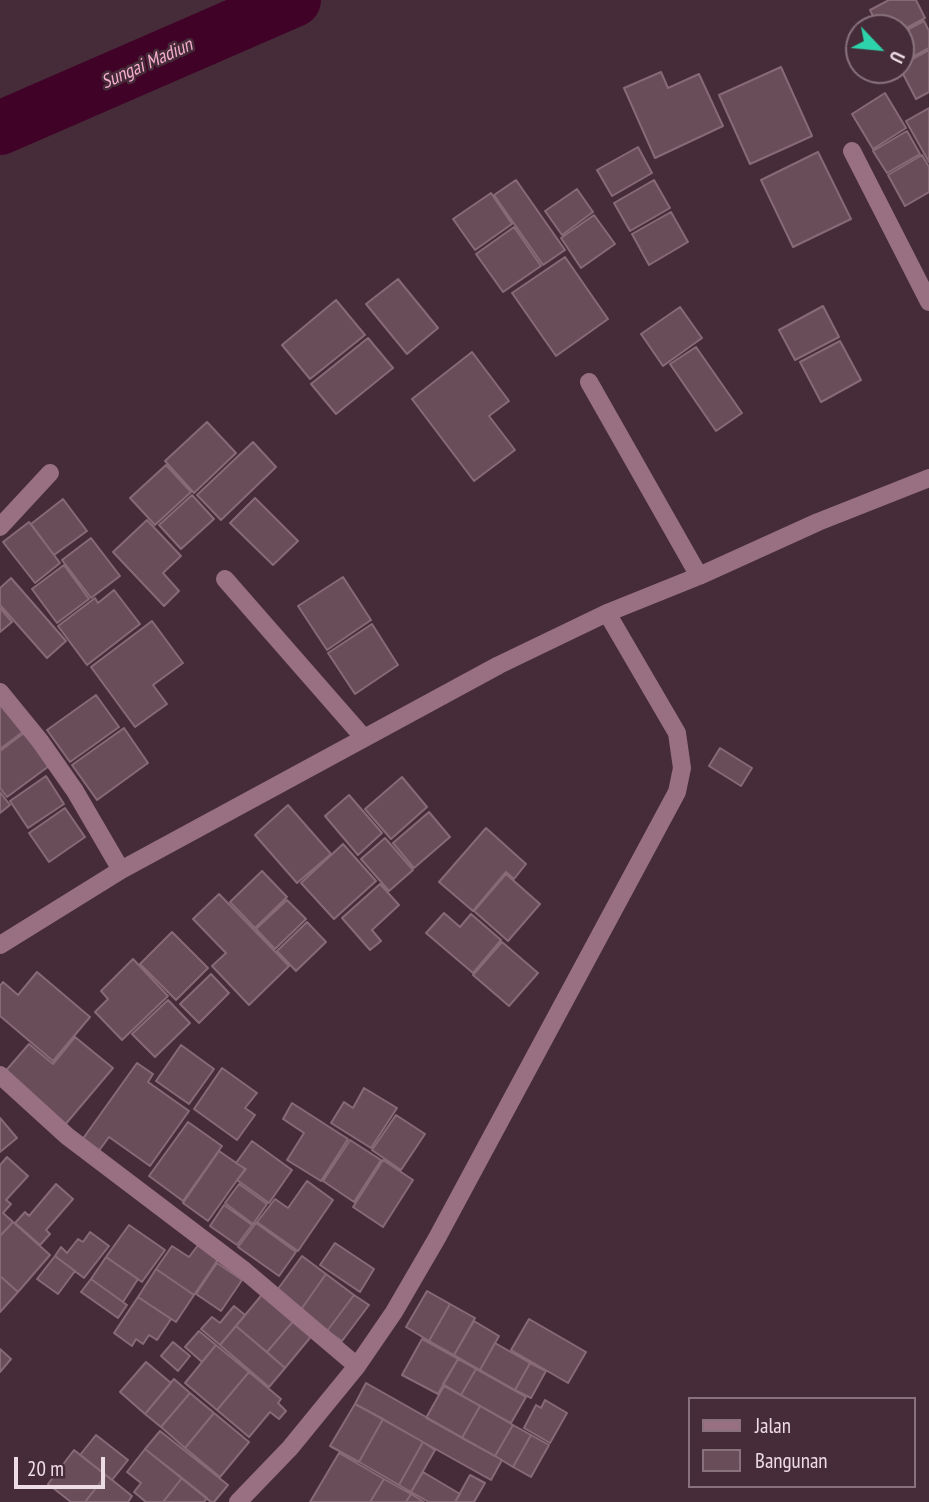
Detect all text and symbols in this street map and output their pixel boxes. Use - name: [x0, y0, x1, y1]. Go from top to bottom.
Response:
- north arrow: [845, 14, 915, 84]
- water label: Sungai Madiun: [98, 34, 196, 94]
- text: U: [884, 48, 910, 67]
- legend: [688, 1397, 915, 1488]
- text: Jalan: [755, 1412, 791, 1439]
- scale bar: [18, 1442, 108, 1486]
- text: Bangunan: [755, 1447, 828, 1474]
- text: 20 m: [27, 1455, 64, 1482]

